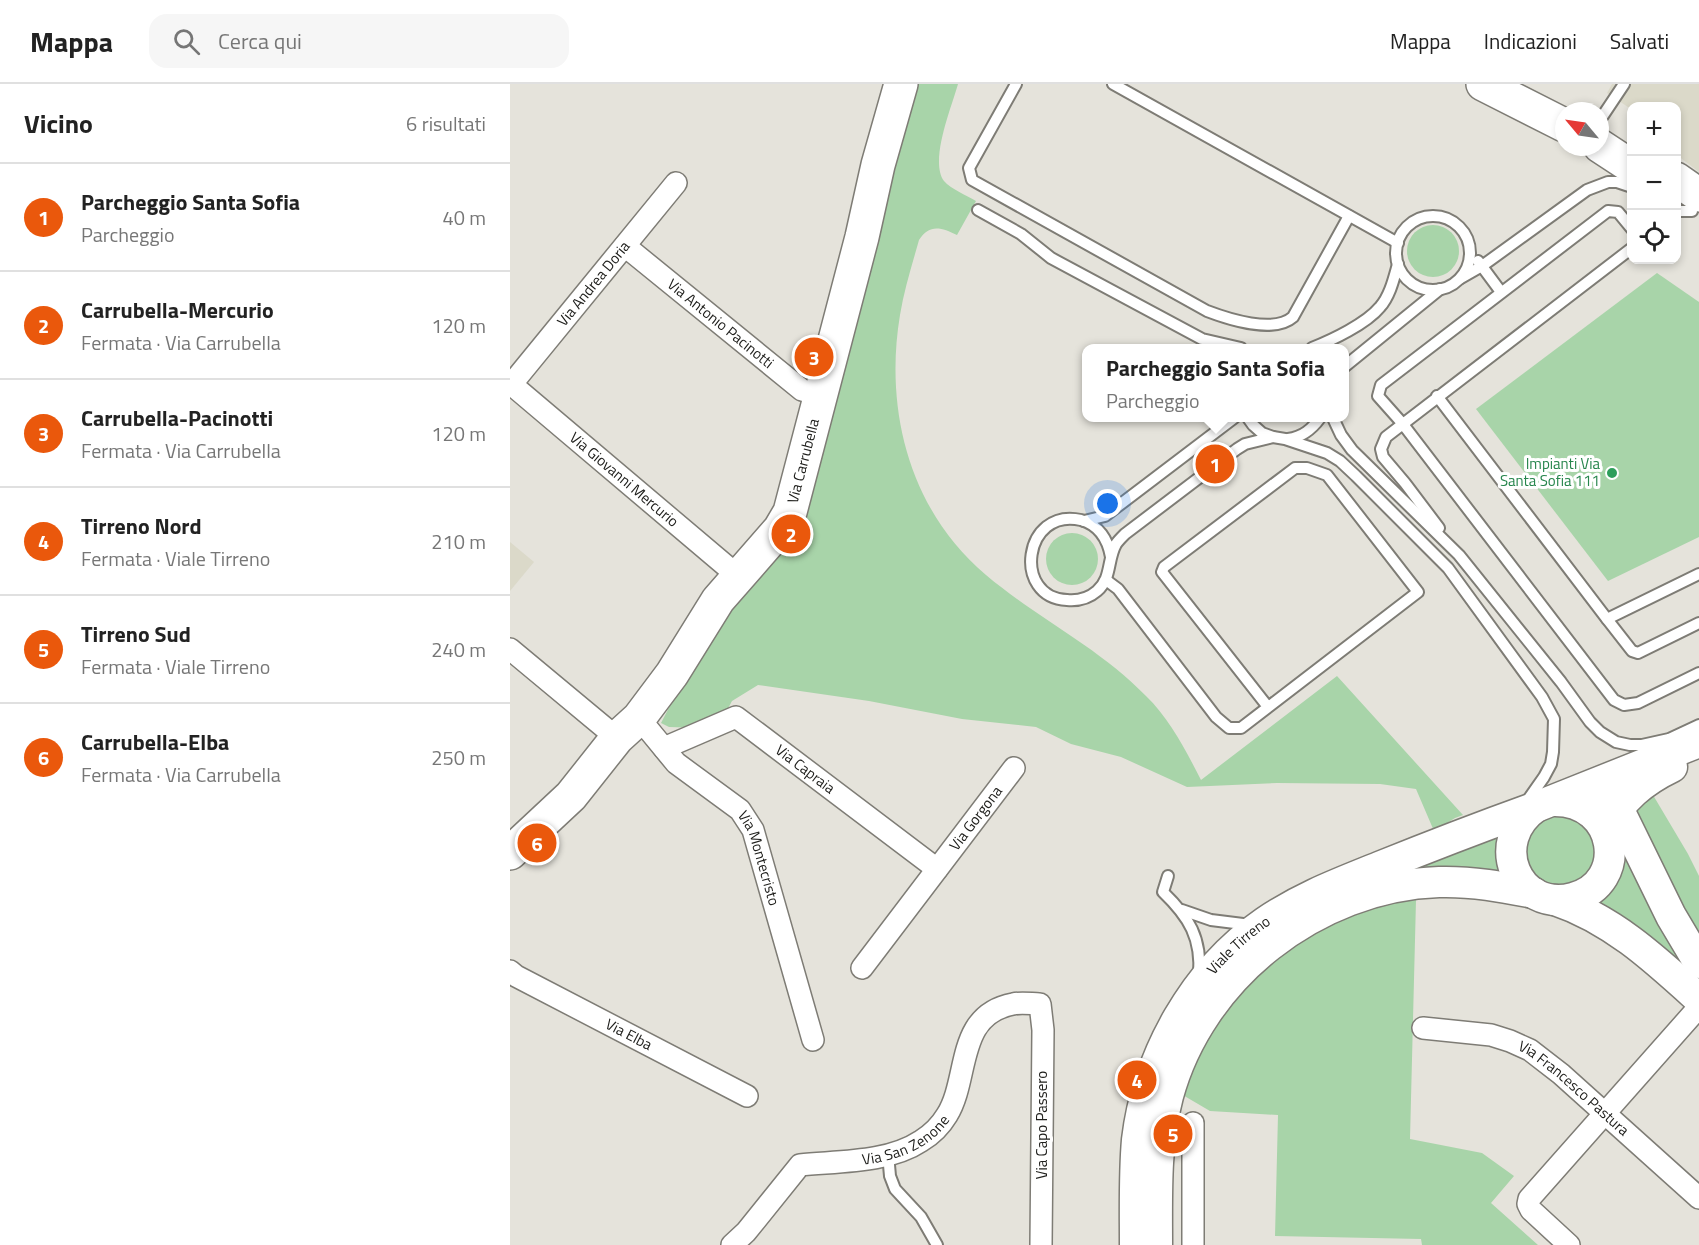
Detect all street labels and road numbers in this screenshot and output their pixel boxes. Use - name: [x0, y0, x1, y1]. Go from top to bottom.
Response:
- street label: Via Andrea Doria: [551, 235, 636, 331]
- street label: Via Antonio Pacinotti: [662, 273, 779, 374]
- street label: Via Carrubella: [781, 416, 825, 506]
- street label: Via Giovanni Mercurio: [565, 426, 684, 532]
- street label: Via Capraia: [771, 739, 841, 799]
- street label: Via Gorgona: [943, 780, 1008, 855]
- street label: Via Montecristo: [732, 806, 786, 908]
- street label: Viale Tirreno: [1201, 910, 1275, 979]
- street label: Via Elba: [602, 1012, 657, 1056]
- street label: Via Francesco Pastura: [1515, 1034, 1635, 1141]
- street label: Via Capo Passero: [1030, 1071, 1053, 1179]
- street label: Via San Zenone: [860, 1110, 955, 1171]

